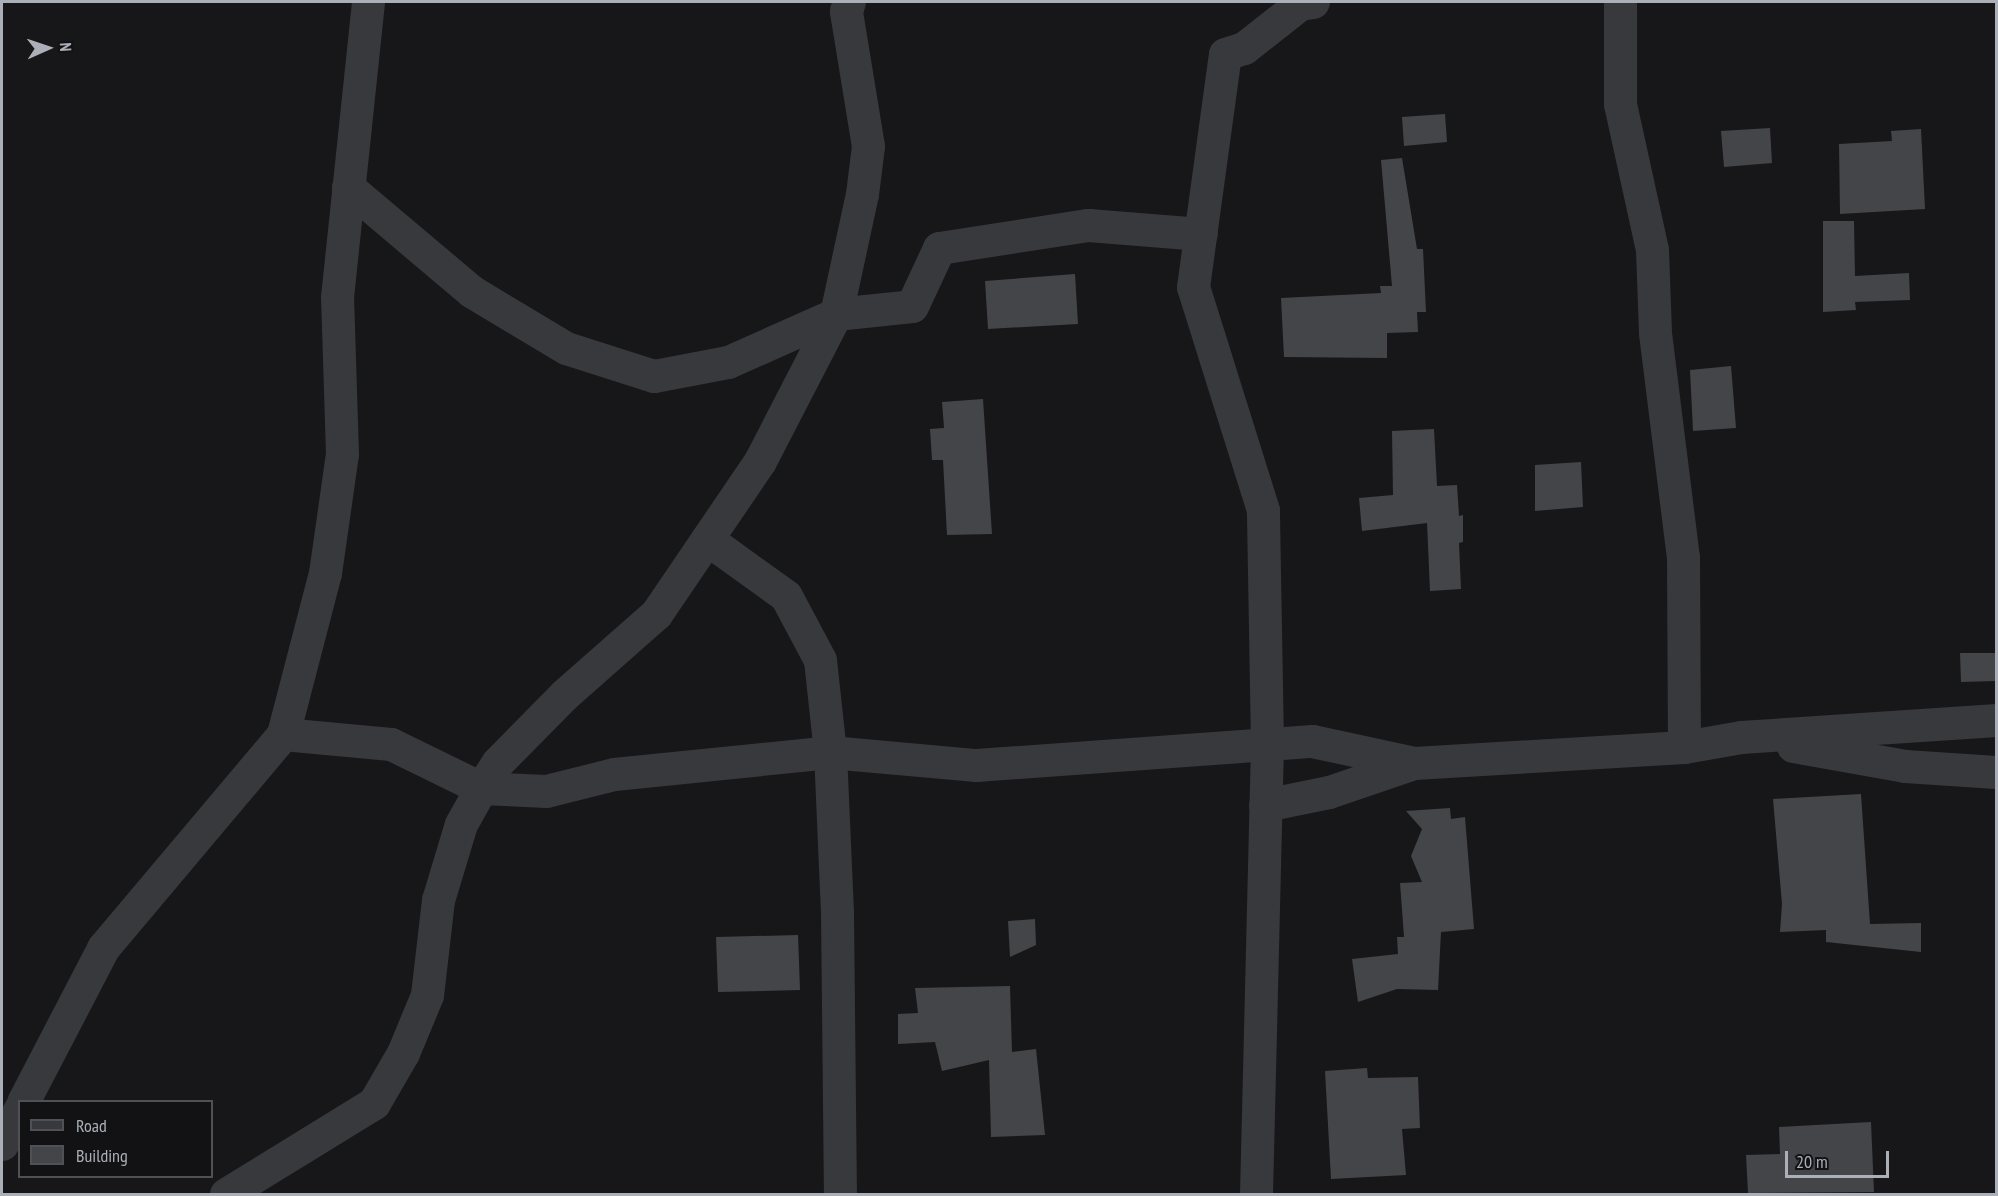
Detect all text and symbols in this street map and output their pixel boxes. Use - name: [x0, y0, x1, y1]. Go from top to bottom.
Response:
- north arrow: [18, 18, 78, 78]
- text: N: [56, 42, 76, 52]
- legend: [18, 1100, 213, 1178]
- text: Road: [76, 1114, 107, 1137]
- scale bar: [1788, 1139, 1892, 1177]
- text: Building: [76, 1144, 128, 1167]
- text: 20 m: [1796, 1150, 1828, 1173]

